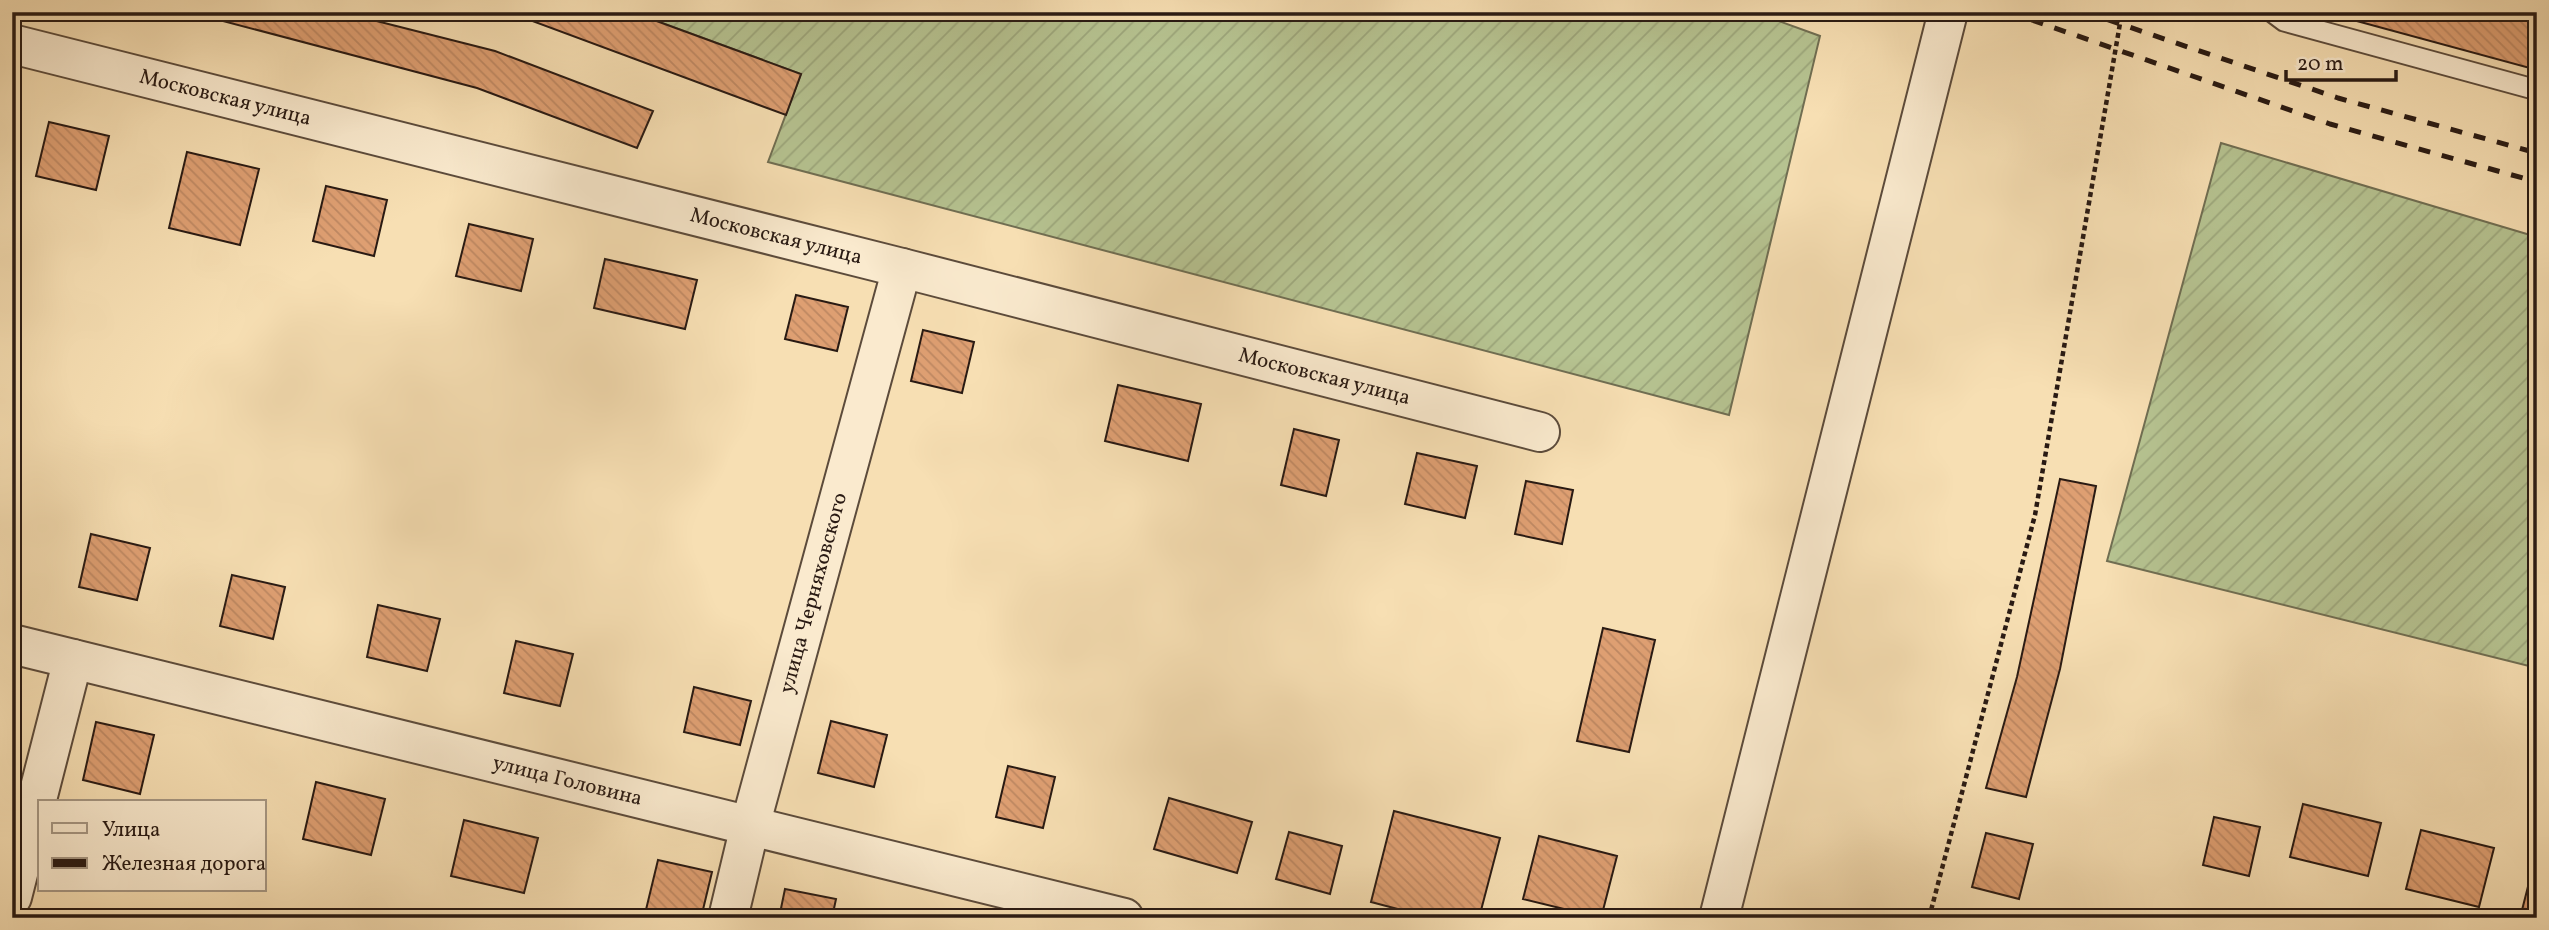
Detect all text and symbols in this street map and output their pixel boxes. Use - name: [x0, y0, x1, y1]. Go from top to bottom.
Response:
- scale bar: [2286, 38, 2397, 82]
- text: 20 m: [2297, 50, 2343, 79]
- street label: Московская улица: [136, 62, 314, 133]
- street label: Московская улица: [687, 201, 865, 272]
- street label: Московская улица: [1235, 341, 1414, 413]
- street label: улица Черняховского: [772, 489, 855, 697]
- street label: улица Головина: [489, 748, 645, 813]
- legend: [38, 800, 266, 892]
- text: Улица: [102, 816, 160, 845]
- text: Железная дорога: [102, 850, 266, 879]

